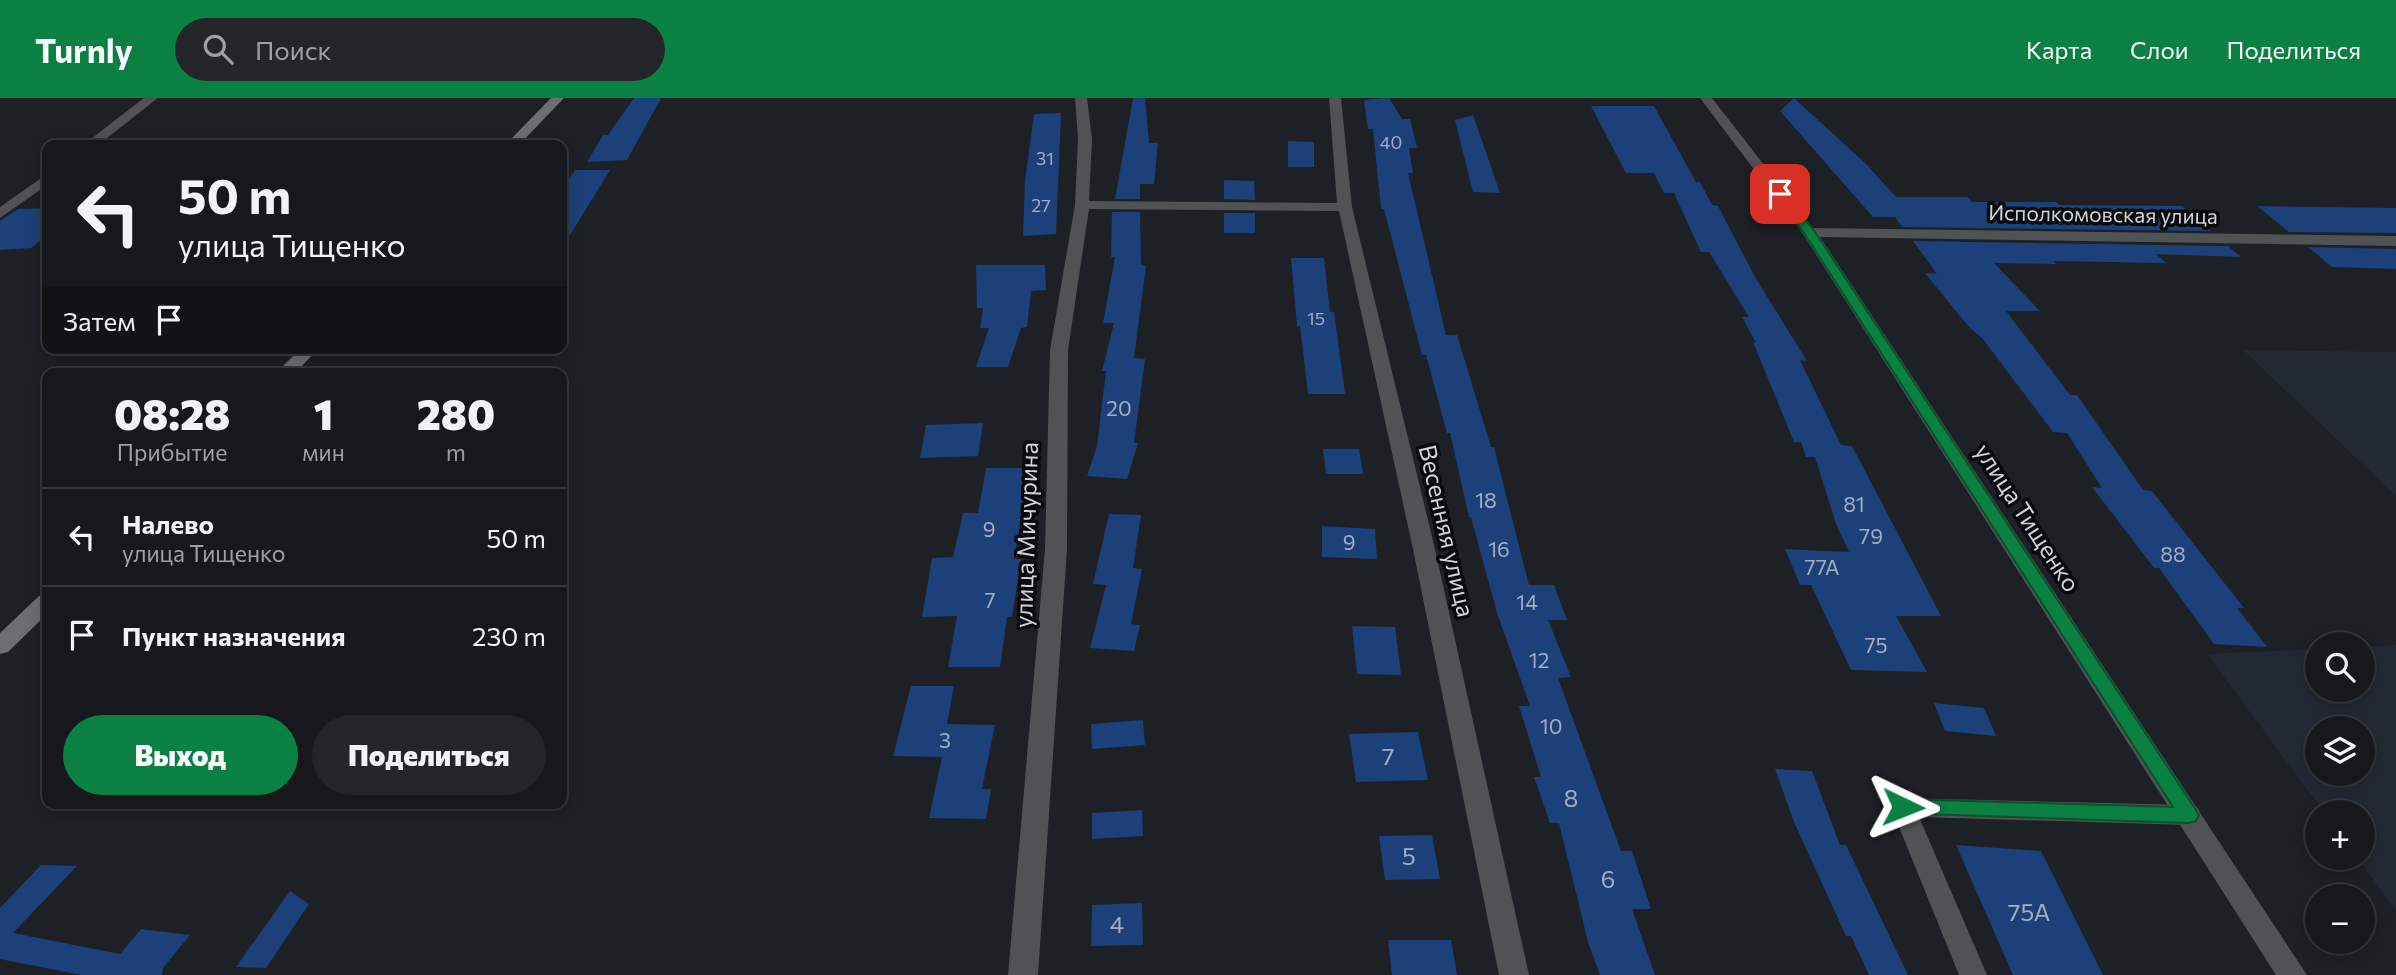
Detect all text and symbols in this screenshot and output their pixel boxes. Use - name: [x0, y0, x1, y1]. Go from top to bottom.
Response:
- search box: [175, 18, 665, 81]
- text: Turnly: [35, 29, 133, 70]
- icon: search: [199, 30, 237, 68]
- text: Поиск: [255, 34, 332, 65]
- text: Карта: [2026, 35, 2092, 64]
- text: Слои: [2130, 35, 2188, 64]
- text: Поделиться: [2226, 35, 2361, 64]
- house number: 40: [1380, 131, 1402, 153]
- house number: 31: [1036, 147, 1054, 169]
- text: 50 m: [178, 164, 291, 224]
- pin: [1750, 164, 1810, 224]
- icon: left: [63, 168, 154, 259]
- icon: arrive: [1761, 175, 1799, 213]
- house number: 27: [1031, 194, 1051, 216]
- street label: Исполкомовская улица: [1988, 199, 2218, 228]
- text: улица Тищенко: [178, 224, 406, 264]
- icon: arrive: [150, 301, 188, 339]
- text: Затем: [63, 305, 136, 336]
- house number: 15: [1307, 307, 1325, 329]
- text: 08:28: [114, 387, 230, 439]
- text: 1: [314, 387, 333, 439]
- text: 280: [417, 387, 495, 439]
- house number: 20: [1106, 395, 1132, 420]
- text: Прибытие: [117, 438, 227, 466]
- text: мин: [302, 438, 345, 466]
- text: m: [446, 438, 466, 466]
- street label: улица Тищенко: [1970, 438, 2087, 597]
- street label: улица Мичурина: [1008, 441, 1043, 628]
- street label: Весенняя улица: [1414, 442, 1481, 619]
- house number: 18: [1475, 487, 1497, 512]
- house number: 81: [1843, 491, 1865, 516]
- text: Налево: [122, 508, 214, 539]
- house number: 9: [983, 516, 995, 541]
- icon: left: [63, 518, 101, 556]
- text: 50 m: [486, 522, 546, 553]
- house number: 79: [1859, 523, 1883, 548]
- house number: 9: [1343, 529, 1355, 554]
- house number: 16: [1488, 536, 1510, 561]
- text: улица Тищенко: [122, 539, 286, 567]
- house number: 88: [2160, 541, 2186, 566]
- house number: 77А: [1805, 554, 1839, 579]
- house number: 7: [984, 587, 996, 612]
- house number: 14: [1516, 589, 1538, 614]
- icon: arrive: [63, 616, 101, 654]
- text: Пункт назначения: [122, 620, 346, 651]
- text: 230 m: [472, 620, 546, 651]
- house number: 75: [1864, 632, 1888, 657]
- map controls: [2305, 632, 2375, 954]
- button: search: [2305, 632, 2375, 702]
- house number: 12: [1529, 647, 1549, 672]
- house number: 10: [1540, 713, 1562, 738]
- button: Выход: [63, 715, 298, 795]
- button: Поделиться: [312, 715, 546, 795]
- button: layers: [2305, 716, 2375, 786]
- house number: 3: [939, 727, 951, 752]
- house number: 7: [1382, 741, 1394, 770]
- position arrow: [1866, 770, 1940, 844]
- house number: 8: [1564, 783, 1578, 812]
- button: +: [2305, 800, 2375, 870]
- house number: 5: [1402, 841, 1416, 870]
- house number: 6: [1601, 864, 1615, 893]
- button: −: [2305, 884, 2375, 954]
- house number: 75А: [2008, 897, 2050, 926]
- house number: 4: [1110, 909, 1124, 938]

